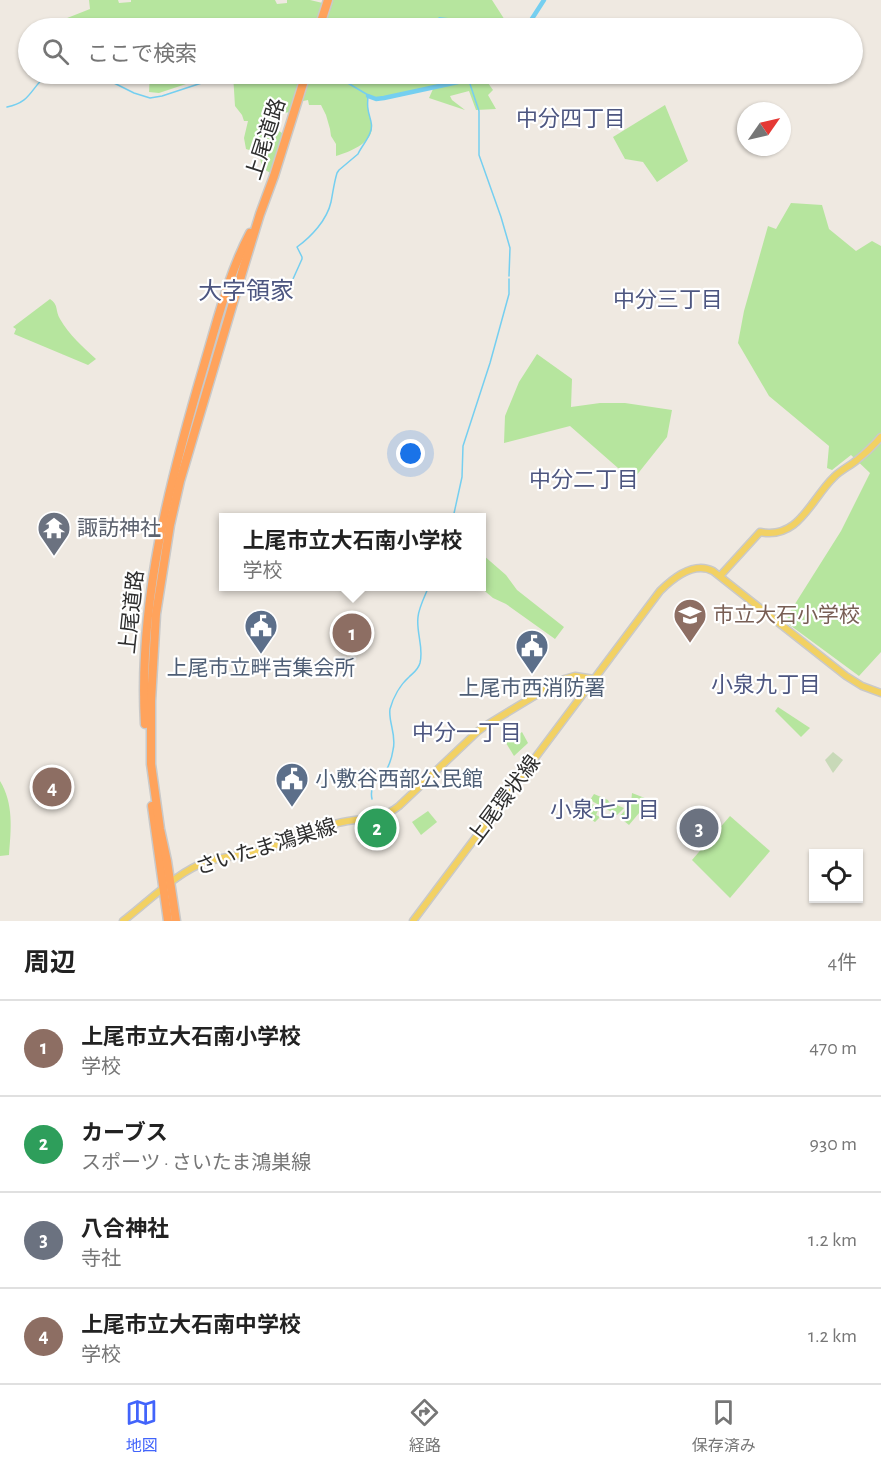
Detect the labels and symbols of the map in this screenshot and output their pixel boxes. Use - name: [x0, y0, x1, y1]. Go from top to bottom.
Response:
- street label: 上尾道路: [242, 96, 289, 182]
- north arrow: [737, 102, 791, 156]
- district label: 中分四丁目: [516, 107, 626, 130]
- district label: 大字領家: [198, 278, 294, 304]
- district label: 中分三丁目: [613, 288, 723, 311]
- your location: [396, 439, 425, 468]
- district label: 中分二丁目: [529, 468, 639, 491]
- temple icon: 諏訪神社: [36, 510, 72, 557]
- place label: 諏訪神社: [77, 517, 161, 539]
- street label: 上尾道路: [116, 569, 147, 655]
- school or university icon: 市立大石小学校: [672, 597, 708, 644]
- place label: 市立大石小学校: [713, 604, 860, 626]
- public building icon: 上尾市立畔吉集会所: [243, 608, 279, 655]
- pin: 1: [332, 610, 372, 656]
- public building icon: 上尾市西消防署: [514, 628, 550, 675]
- place label: 上尾市立畔吉集会所: [167, 657, 356, 679]
- district label: 小泉九丁目: [711, 673, 821, 696]
- place label: 上尾市西消防署: [459, 677, 606, 699]
- district label: 中分一丁目: [412, 721, 522, 744]
- street label: 上尾環状線: [463, 751, 544, 848]
- public building icon: 小敷谷西部公民館: [274, 761, 310, 808]
- pin: 4: [32, 764, 72, 810]
- place label: 小敷谷西部公民館: [315, 768, 483, 790]
- district label: 小泉七丁目: [550, 798, 660, 821]
- pin: 2: [358, 806, 397, 850]
- pin: 3: [680, 806, 718, 850]
- street label: さいたま鴻巣線: [193, 815, 339, 878]

